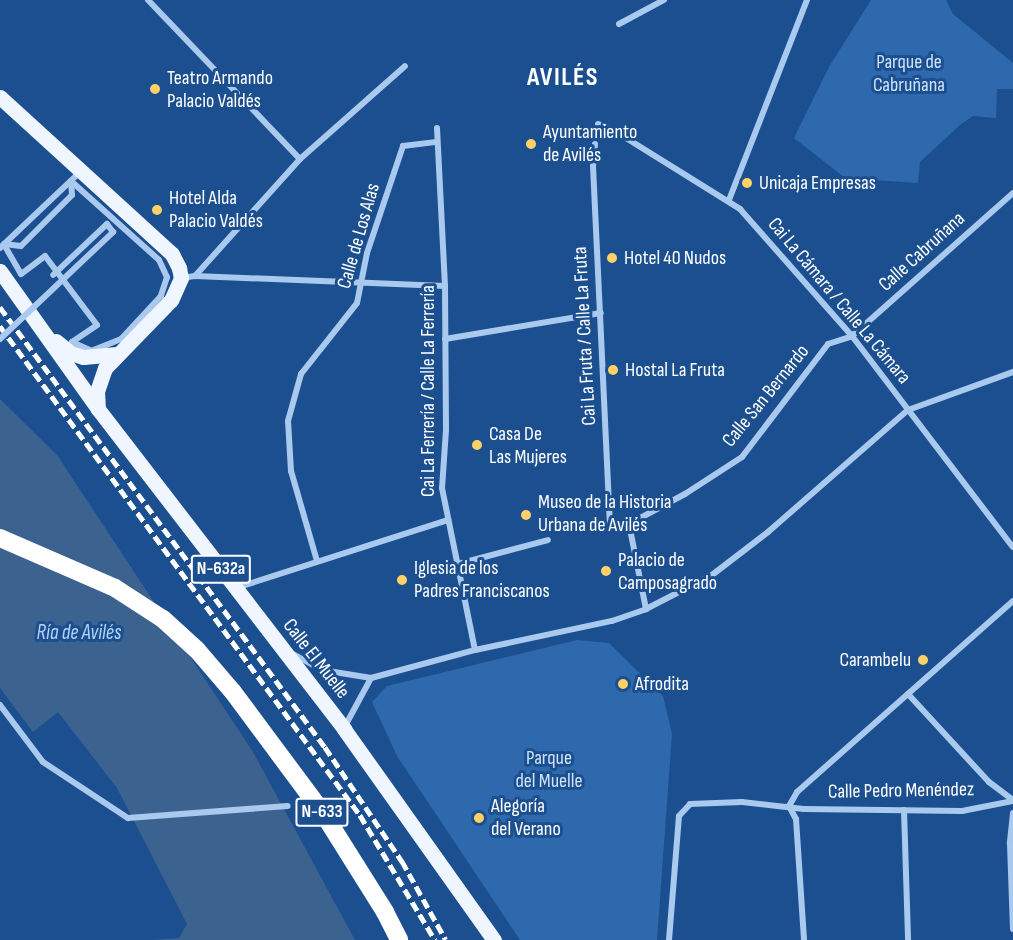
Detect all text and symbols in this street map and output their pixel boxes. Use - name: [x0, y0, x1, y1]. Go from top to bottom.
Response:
- park label: Parque de Cabruñana: [873, 50, 945, 97]
- district label: AVILÉS: [527, 62, 599, 94]
- place label: Teatro Armando Palacio Valdés: [167, 66, 273, 113]
- marker: Teatro Armando Palacio Valdés: [148, 82, 162, 96]
- place label: Ayuntamiento de Avilés: [543, 120, 637, 167]
- marker: Ayuntamiento de Avilés: [524, 137, 538, 151]
- place label: Unicaja Empresas: [759, 171, 876, 195]
- marker: Unicaja Empresas: [740, 176, 754, 190]
- street label: Calle de Los Alas: [333, 181, 385, 291]
- place label: Hotel Alda Palacio Valdés: [169, 186, 263, 233]
- marker: Hotel Alda Palacio Valdés: [150, 203, 164, 217]
- street label: Calle Cabruñana: [874, 207, 970, 297]
- street label: Cai La Cámara / Calle La Cámara: [762, 213, 916, 389]
- street label: Cai La Fruta / Calle La Fruta: [568, 246, 602, 426]
- place label: Hotel 40 Nudos: [624, 246, 726, 270]
- marker: Hotel 40 Nudos: [605, 251, 619, 265]
- street label: Cai La Ferrería / Calle La Ferrería: [416, 285, 440, 497]
- street label: Calle San Bernardo: [717, 340, 815, 452]
- place label: Hostal La Fruta: [625, 358, 725, 382]
- marker: Hostal La Fruta: [606, 363, 620, 377]
- place label: Casa De Las Mujeres: [489, 422, 567, 469]
- marker: Casa De Las Mujeres: [470, 438, 484, 452]
- place label: Museo de la Historia Urbana de Avilés: [538, 491, 672, 538]
- marker: Museo de la Historia Urbana de Avilés: [519, 508, 533, 522]
- place label: Palacio de Camposagrado: [618, 548, 717, 595]
- road number: N-632a: [190, 554, 252, 584]
- place label: Iglesia de los Padres Franciscanos: [414, 556, 550, 603]
- marker: Palacio de Camposagrado: [599, 564, 613, 578]
- marker: Iglesia de los Padres Franciscanos: [395, 573, 409, 587]
- street label: Calle El Muelle: [277, 614, 355, 704]
- water label: Ría de Avilés: [37, 620, 121, 646]
- place label: Carambelu: [840, 648, 911, 672]
- marker: Carambelu: [916, 653, 930, 667]
- place label: Afrodita: [635, 672, 689, 696]
- marker: Afrodita: [616, 677, 630, 691]
- park label: Parque del Muelle: [515, 746, 583, 793]
- street label: Calle Pedro Menéndez: [828, 778, 974, 804]
- place label: Alegoría del Verano: [491, 795, 561, 842]
- road number: N-633: [295, 797, 349, 827]
- marker: Alegoría del Verano: [472, 811, 486, 825]

